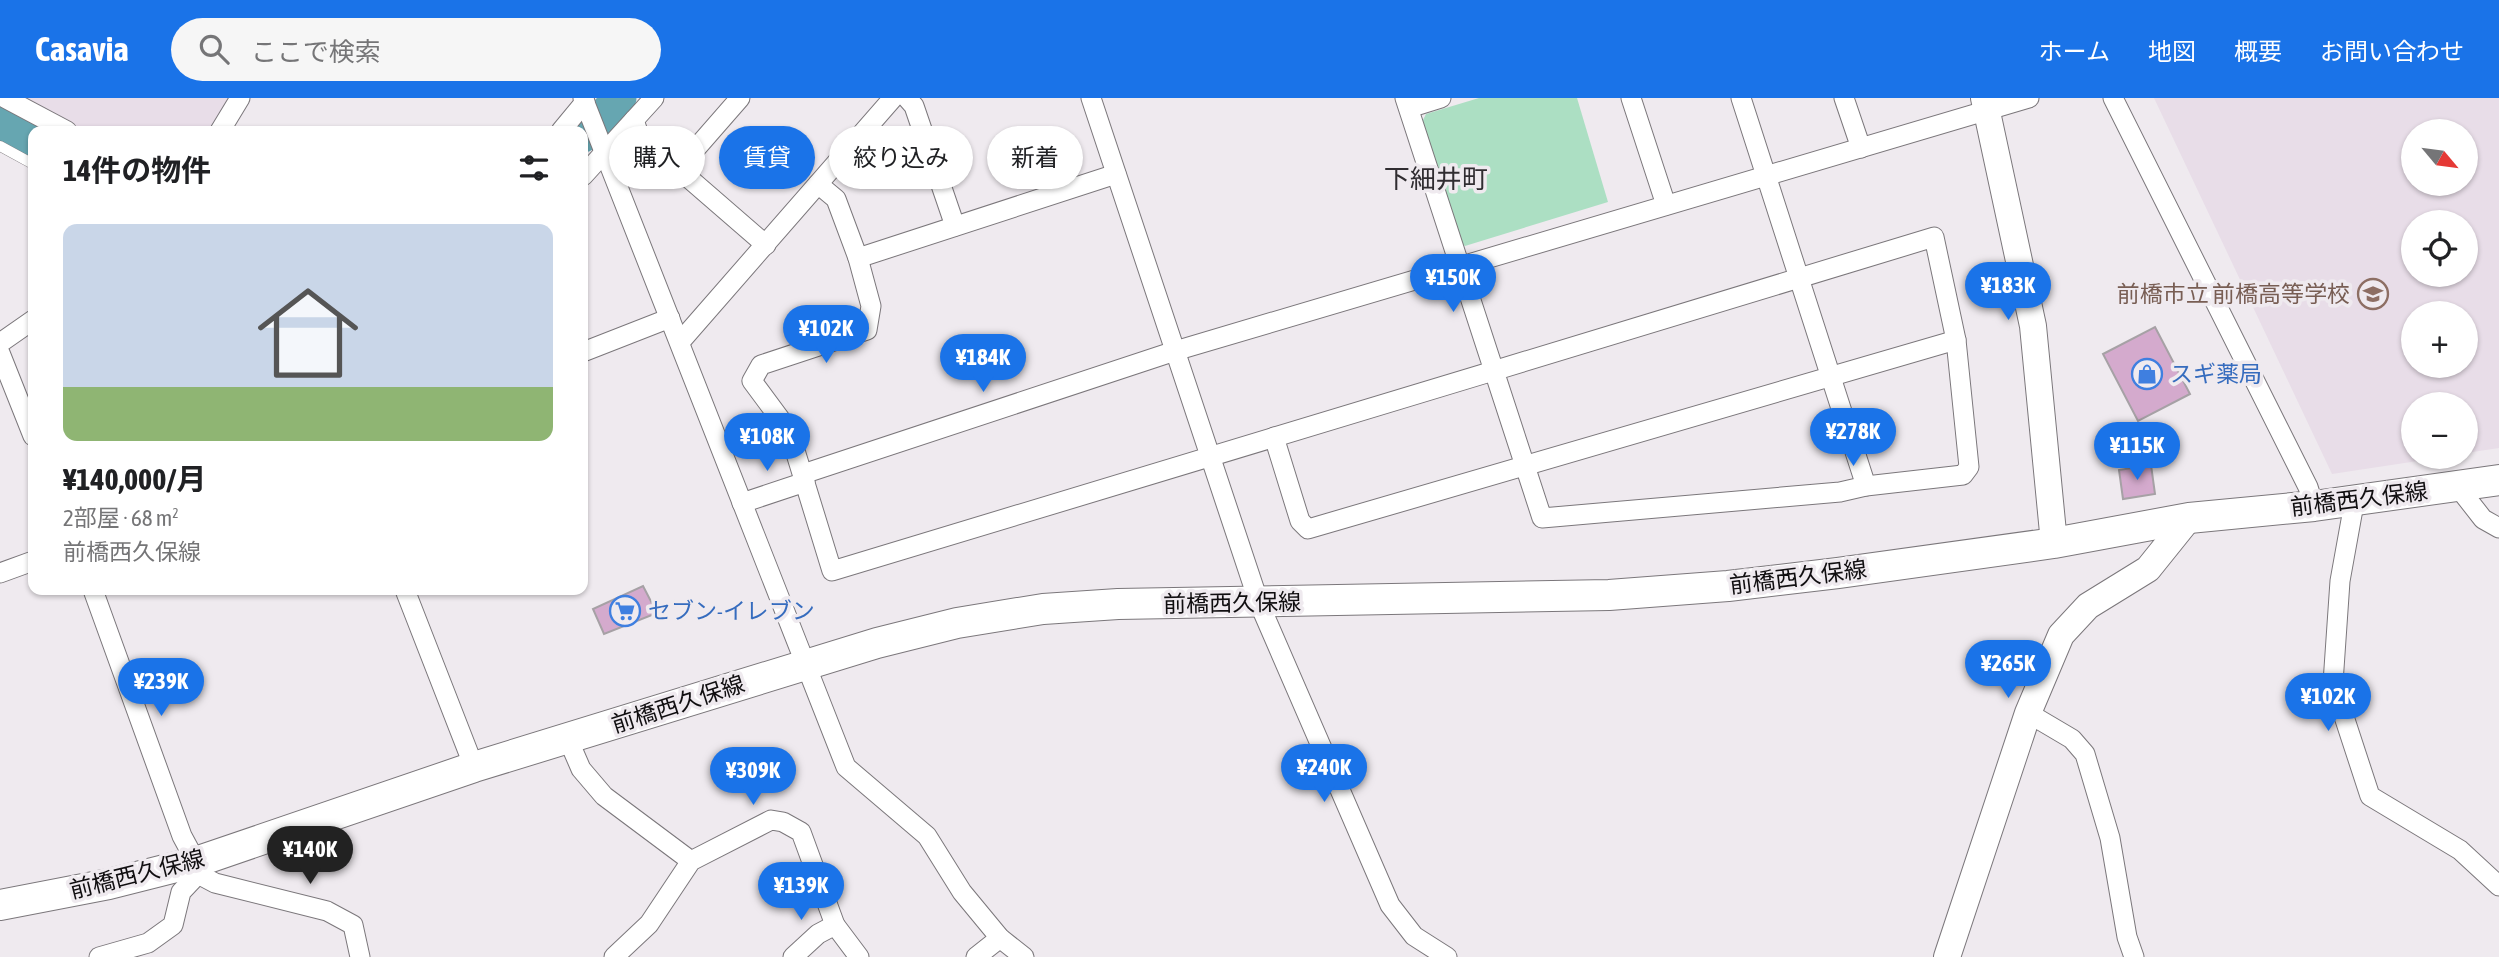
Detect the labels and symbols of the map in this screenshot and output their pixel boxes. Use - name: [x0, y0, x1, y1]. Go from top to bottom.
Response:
- north arrow: [2401, 119, 2478, 196]
- district label: 下細井町: [1384, 164, 1488, 194]
- pin: ¥150K: [1404, 254, 1502, 314]
- pin: ¥183K: [1959, 262, 2057, 322]
- school or university icon: 前橋市立 前橋高等学校: [2356, 277, 2390, 311]
- place label: 前橋市立 前橋高等学校: [2117, 281, 2350, 307]
- pin: ¥102K: [777, 306, 875, 365]
- pin: ¥184K: [934, 334, 1032, 394]
- shop icon: スギ薬局: [2130, 357, 2164, 391]
- place label: スギ薬局: [2170, 361, 2262, 387]
- pin: ¥278K: [1804, 408, 1902, 468]
- pin: ¥108K: [718, 414, 816, 473]
- pin: ¥115K: [2088, 422, 2186, 482]
- street label: 前橋西久保線: [2289, 478, 2429, 520]
- street label: 前橋西久保線: [1728, 556, 1868, 598]
- street label: 前橋西久保線: [1163, 589, 1301, 617]
- supermarket icon: セブン-イレブン: [608, 594, 642, 628]
- place label: セブン-イレブン: [648, 598, 815, 624]
- pin: ¥265K: [1959, 640, 2057, 700]
- pin: ¥239K: [112, 658, 210, 718]
- street label: 前橋西久保線: [608, 670, 748, 738]
- pin: ¥102K: [2279, 674, 2377, 733]
- pin: ¥240K: [1275, 744, 1373, 804]
- pin: ¥309K: [704, 748, 802, 807]
- pin: ¥140K: [261, 826, 359, 886]
- street label: 前橋西久保線: [67, 845, 207, 903]
- pin: ¥139K: [752, 862, 850, 922]

